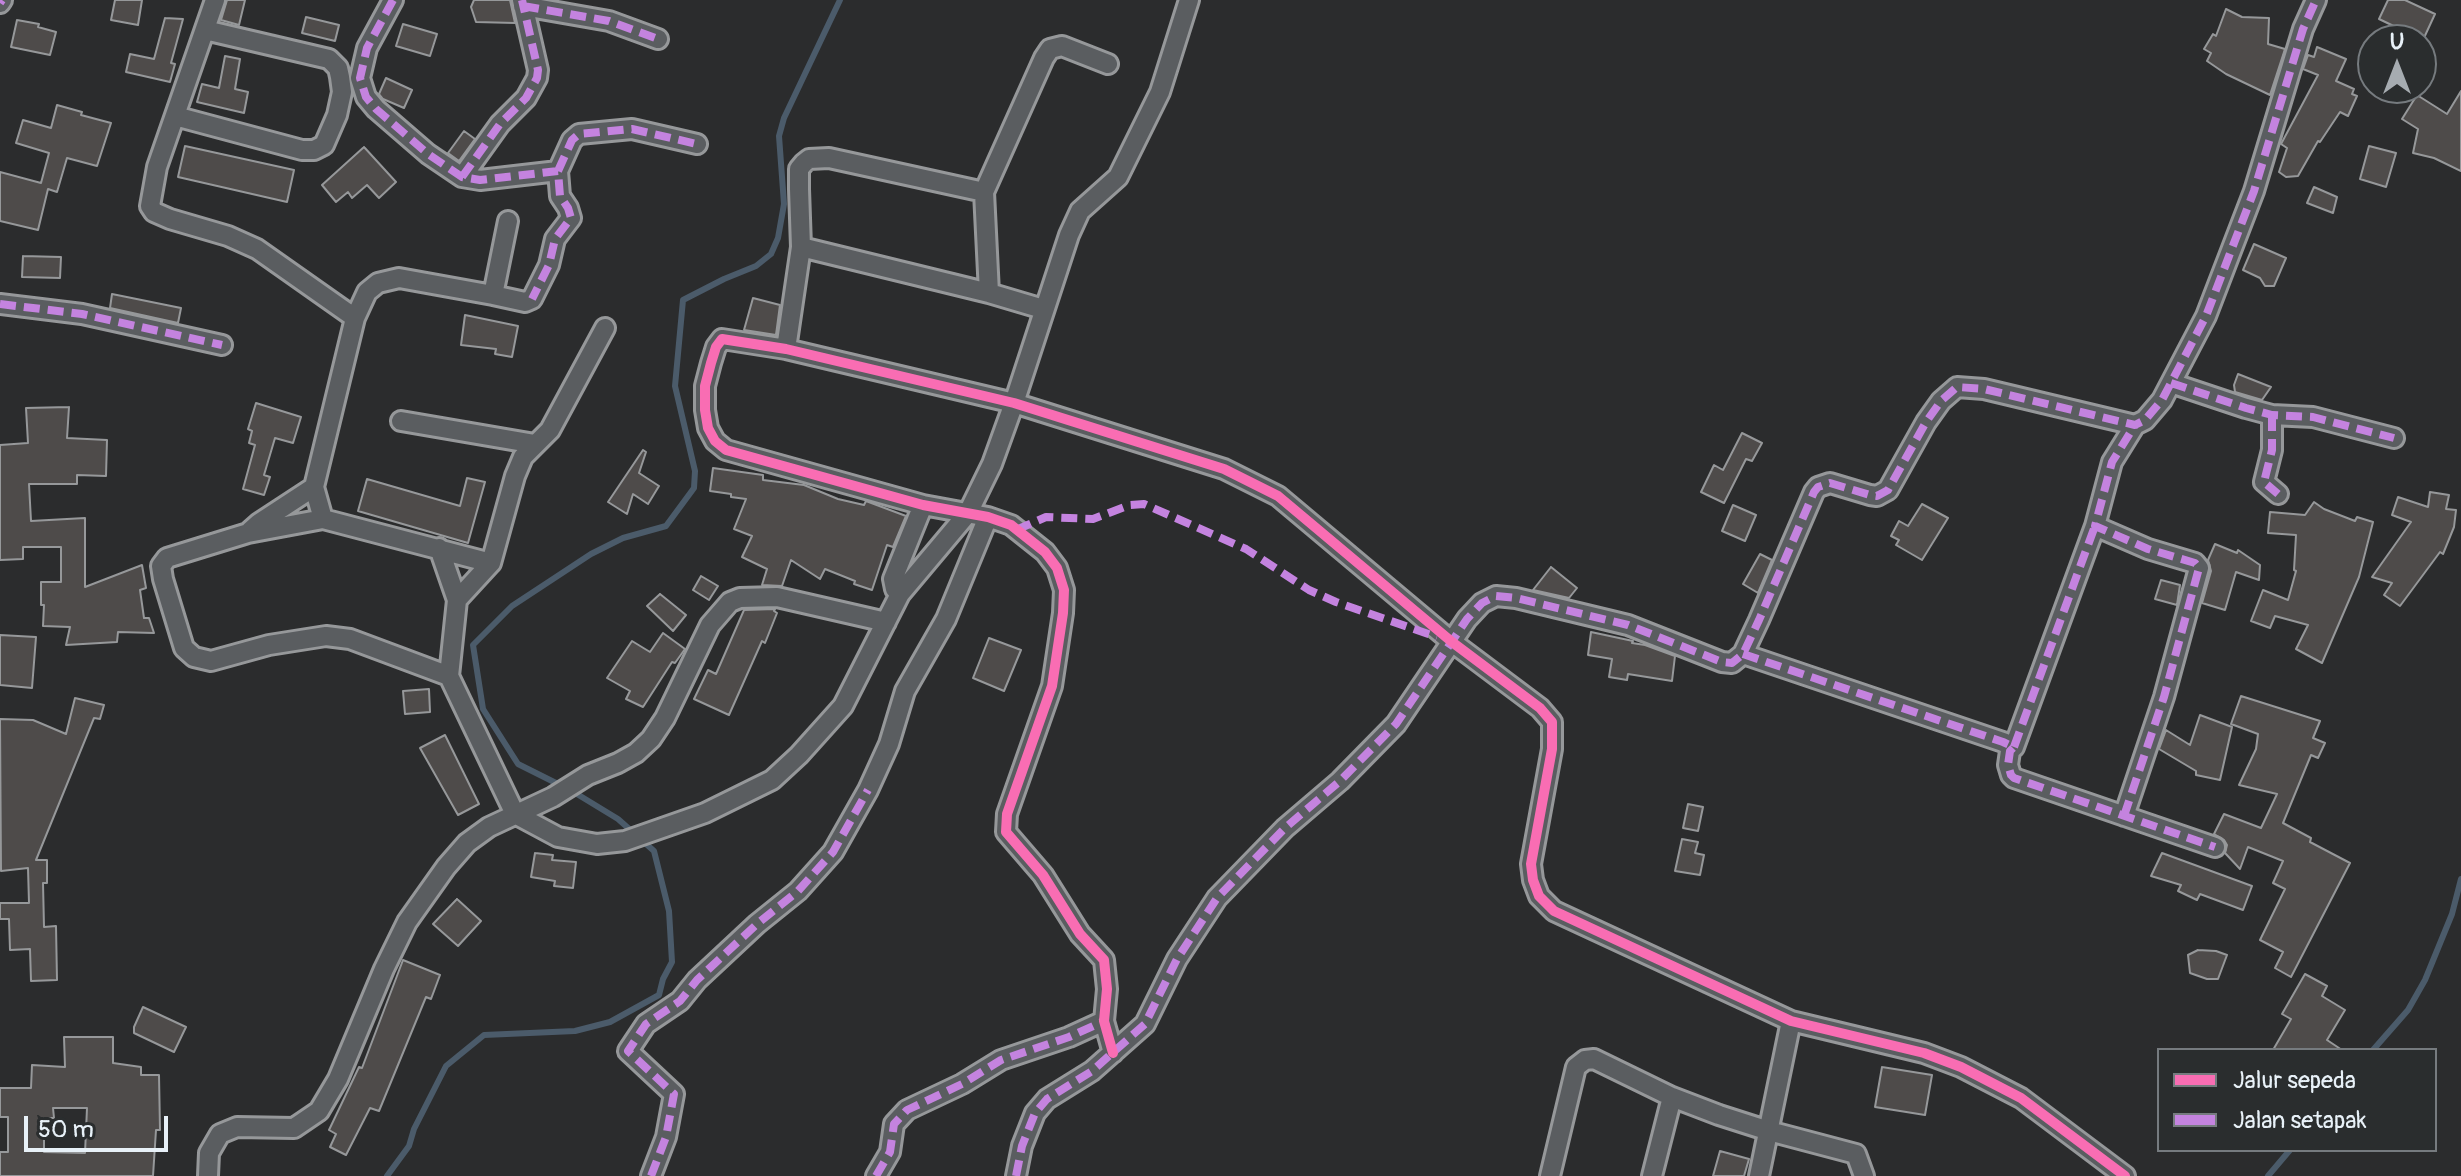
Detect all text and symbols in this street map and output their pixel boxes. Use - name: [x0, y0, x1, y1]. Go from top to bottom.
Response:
- north arrow: [2357, 24, 2437, 104]
- text: U: [2390, 28, 2404, 56]
- legend: [2157, 1048, 2437, 1152]
- text: Jalur sepeda: [2233, 1066, 2356, 1095]
- scale bar: [28, 1100, 172, 1150]
- text: Jalan setapak: [2233, 1106, 2367, 1135]
- text: 50 m: [38, 1115, 94, 1144]

